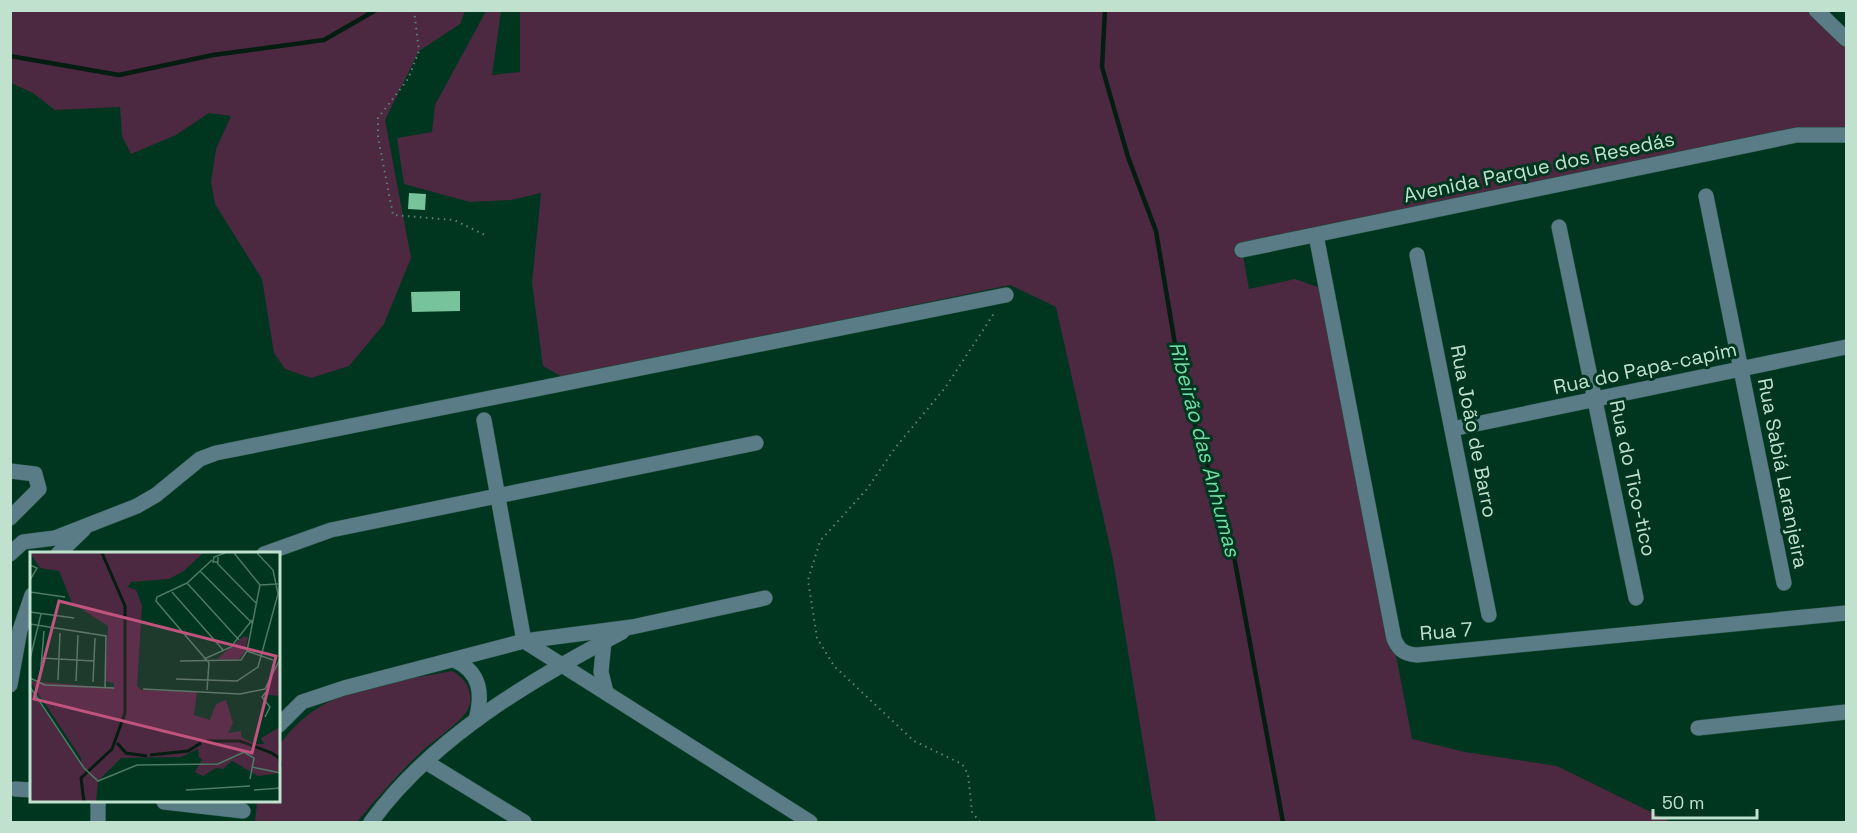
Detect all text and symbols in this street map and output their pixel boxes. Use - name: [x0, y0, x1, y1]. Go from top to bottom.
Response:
- street label: Avenida Parque dos Resedás: [1401, 126, 1677, 208]
- street label: Rua do Papa-capim: [1551, 336, 1739, 400]
- water label: Ribeirão das Anhumas: [1163, 338, 1247, 560]
- street label: Rua João de Barro: [1444, 342, 1504, 520]
- street label: Rua Sabiá Laranjeira: [1752, 376, 1814, 570]
- street label: Rua do Tico-tico: [1604, 397, 1662, 559]
- inset map: [30, 552, 280, 803]
- street label: Rua 7: [1419, 616, 1473, 646]
- scale bar: [1653, 782, 1756, 820]
- text: 50 m: [1662, 791, 1704, 814]

